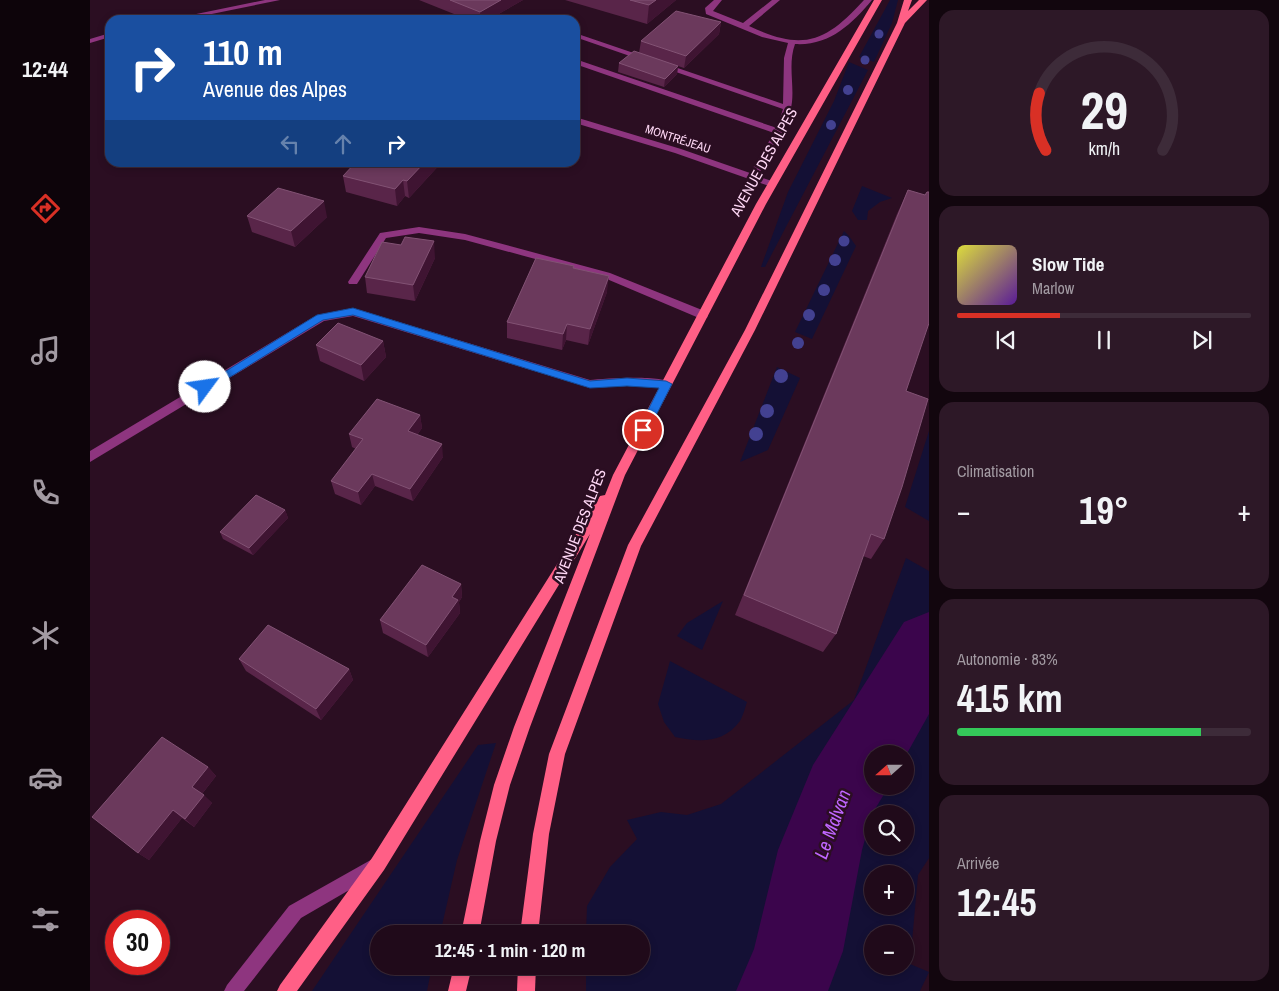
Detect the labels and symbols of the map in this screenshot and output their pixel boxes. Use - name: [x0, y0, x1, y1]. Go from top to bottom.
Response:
- street label: AVENUE DES ALPES: [725, 104, 802, 221]
- street label: MONTRÉJEAU: [643, 121, 713, 157]
- position arrow: [178, 360, 230, 412]
- pin: [622, 409, 664, 451]
- street label: AVENUE DES ALPES: [548, 466, 611, 587]
- north arrow: [864, 745, 914, 795]
- water label: Le Malvan: [807, 786, 857, 862]
- speed limit sign: 30: [105, 910, 170, 975]

